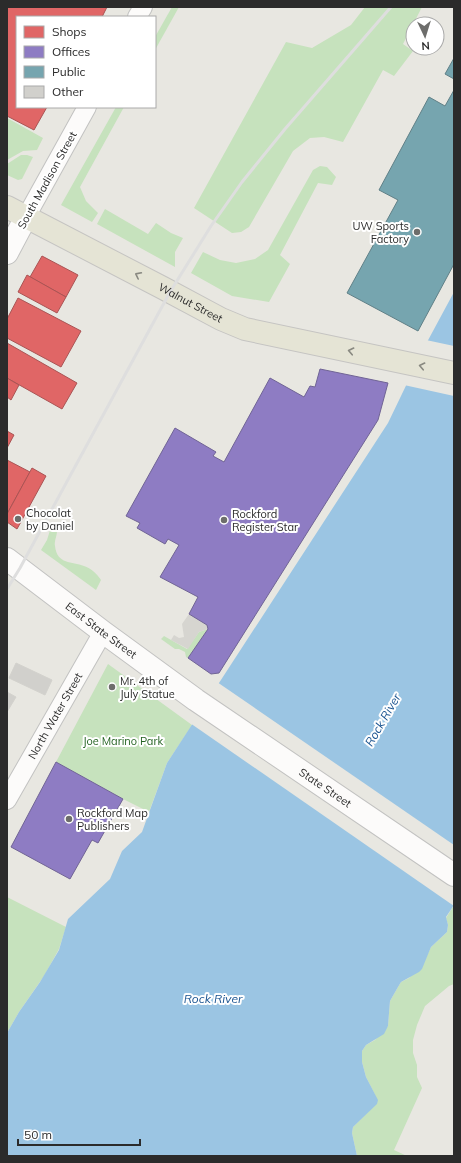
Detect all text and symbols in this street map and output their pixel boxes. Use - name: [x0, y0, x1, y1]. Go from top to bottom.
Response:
- legend: [16, 16, 156, 108]
- north arrow: [405, 16, 445, 56]
- text: Shops: [52, 24, 87, 39]
- text: N: [421, 39, 430, 53]
- text: Offices: [52, 44, 90, 59]
- text: Public: [52, 64, 86, 79]
- text: Other: [52, 84, 84, 99]
- street label: South Madison Street: [14, 129, 80, 231]
- place label: UW Sports Factory: [353, 219, 409, 246]
- marker: UW Sports Factory: [412, 227, 422, 237]
- one-way arrow: [135, 272, 142, 280]
- street label: Walnut Street: [156, 280, 225, 326]
- one-way arrow: [348, 347, 354, 355]
- one-way arrow: [418, 363, 425, 371]
- place label: Chocolat by Daniel: [26, 506, 74, 533]
- place label: Rockford Register Star: [232, 507, 298, 534]
- marker: Chocolat by Daniel: [13, 514, 23, 524]
- marker: Rockford Register Star: [219, 515, 229, 525]
- street label: East State Street: [63, 599, 140, 661]
- street label: North Water Street: [25, 670, 85, 762]
- place label: Mr. 4th of July Statue: [120, 674, 175, 701]
- marker: Mr. 4th of July Statue: [107, 682, 117, 692]
- water label: Rock River: [361, 690, 404, 749]
- park label: Joe Marino Park: [83, 734, 163, 748]
- street label: State Street: [296, 765, 354, 811]
- place label: Rockford Map Publishers: [77, 806, 148, 833]
- marker: Rockford Map Publishers: [64, 814, 74, 824]
- water label: Rock River: [184, 991, 243, 1006]
- scale bar: [18, 1121, 140, 1147]
- text: 50 m: [24, 1127, 52, 1142]

